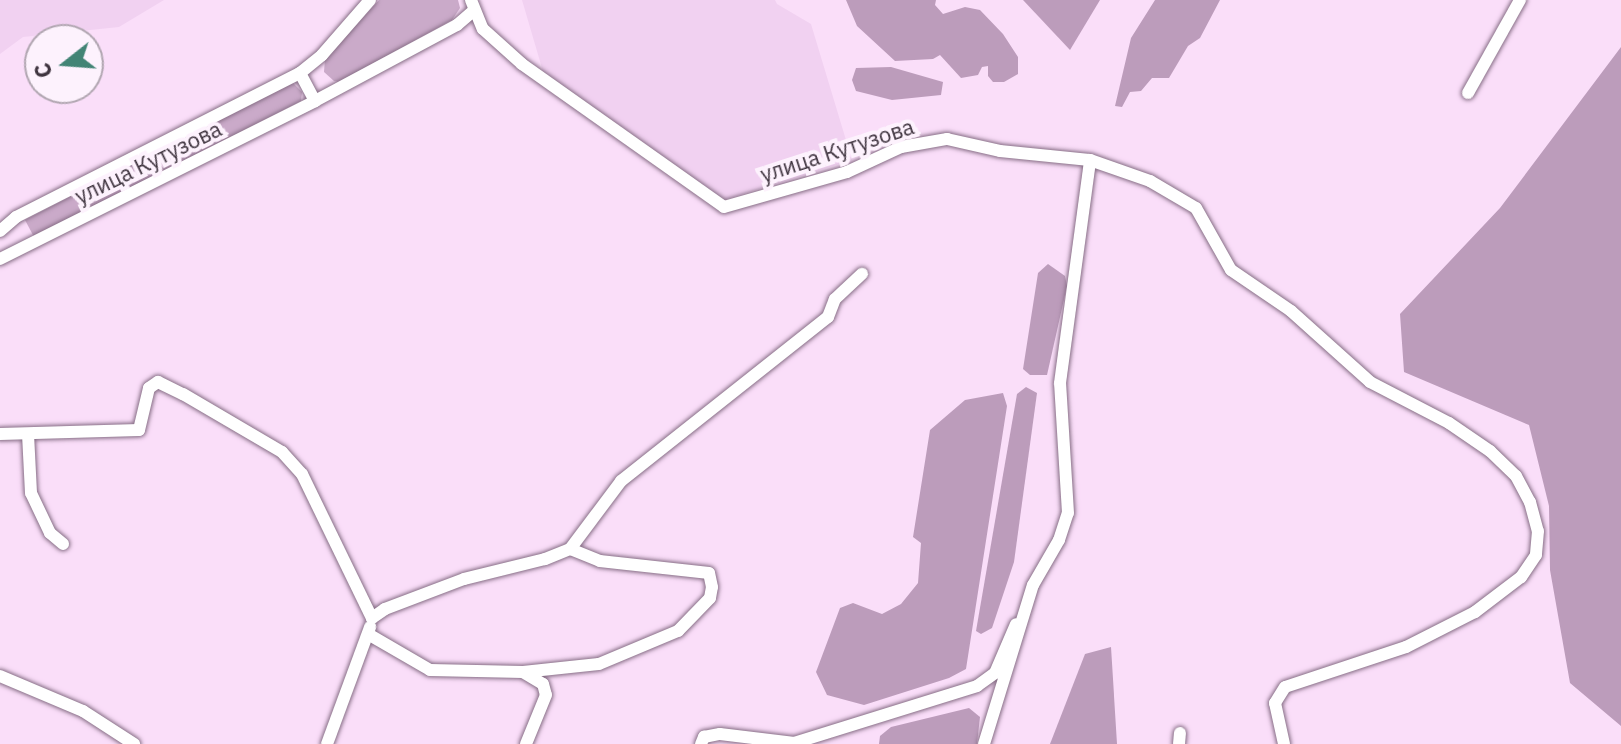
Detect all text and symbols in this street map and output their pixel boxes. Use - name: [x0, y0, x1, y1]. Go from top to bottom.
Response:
- north arrow: [24, 24, 104, 104]
- text: С: [27, 59, 58, 82]
- street label: улица Кутузова: [757, 113, 917, 187]
- street label: улица Кутузова: [70, 115, 226, 209]

